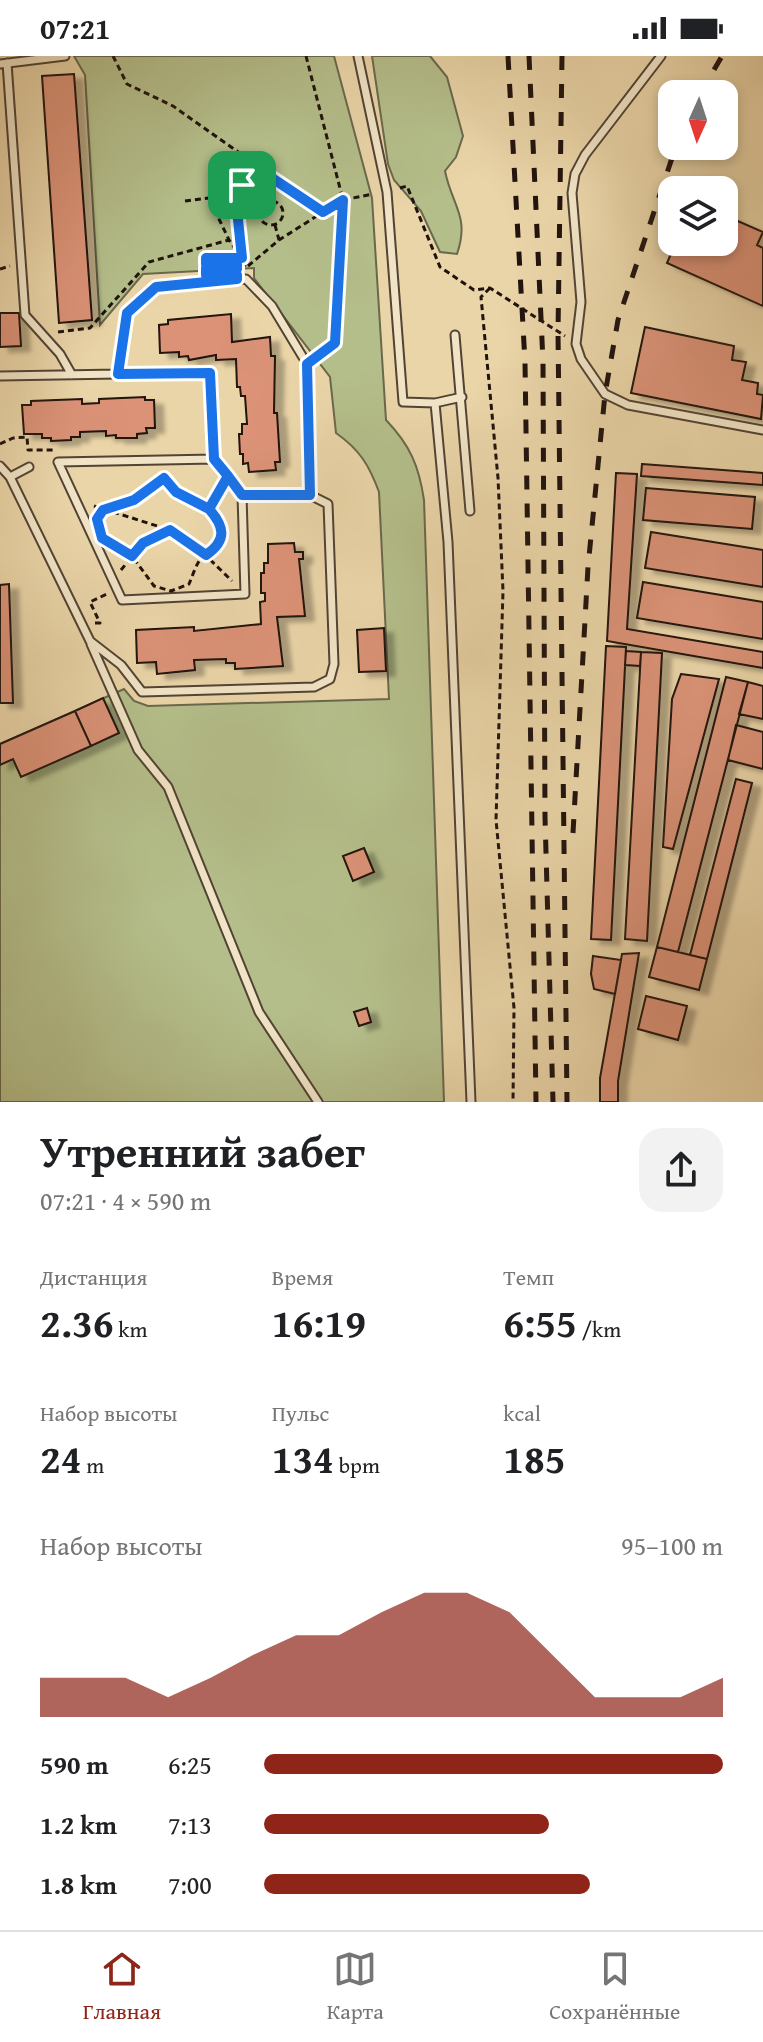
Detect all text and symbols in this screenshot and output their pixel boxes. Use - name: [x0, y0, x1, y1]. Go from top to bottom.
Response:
- text: 07:21: [40, 6, 111, 50]
- north arrow: [658, 80, 738, 160]
- map controls: [658, 80, 738, 256]
- pin: [208, 151, 276, 219]
- icon: arrive: [220, 163, 264, 207]
- button: layers: [658, 176, 738, 256]
- text: Утренний забег: [40, 1119, 365, 1183]
- button: share: [639, 1128, 723, 1212]
- text: 07:21 · 4 × 590 m: [40, 1181, 211, 1220]
- text: Дистанция: [40, 1261, 148, 1293]
- text: Время: [272, 1261, 333, 1293]
- text: Темп: [503, 1261, 554, 1293]
- text: 2.36: [40, 1293, 113, 1352]
- text: 16:19: [272, 1293, 366, 1352]
- text: 6:55: [503, 1293, 577, 1352]
- text: km: [113, 1313, 147, 1345]
- text: /km: [577, 1313, 621, 1345]
- text: Набор высоты: [40, 1397, 177, 1429]
- text: Пульс: [272, 1397, 329, 1429]
- text: kcal: [503, 1397, 541, 1429]
- text: 24: [40, 1429, 81, 1488]
- text: 134: [272, 1429, 334, 1488]
- text: 185: [503, 1429, 566, 1488]
- text: m: [81, 1449, 104, 1481]
- text: bpm: [334, 1449, 380, 1481]
- text: Набор высоты: [40, 1526, 202, 1565]
- text: 95–100 m: [621, 1526, 723, 1565]
- text: 590 m: [40, 1745, 108, 1784]
- text: 6:25: [168, 1745, 212, 1784]
- text: 1.2 km: [40, 1805, 117, 1844]
- text: 7:13: [168, 1805, 212, 1844]
- text: 1.8 km: [40, 1865, 117, 1904]
- text: 7:00: [168, 1865, 212, 1904]
- tab: Главная: [83, 1947, 161, 2027]
- tab: Карта: [327, 1947, 384, 2027]
- tab: Сохранённые: [549, 1947, 680, 2027]

